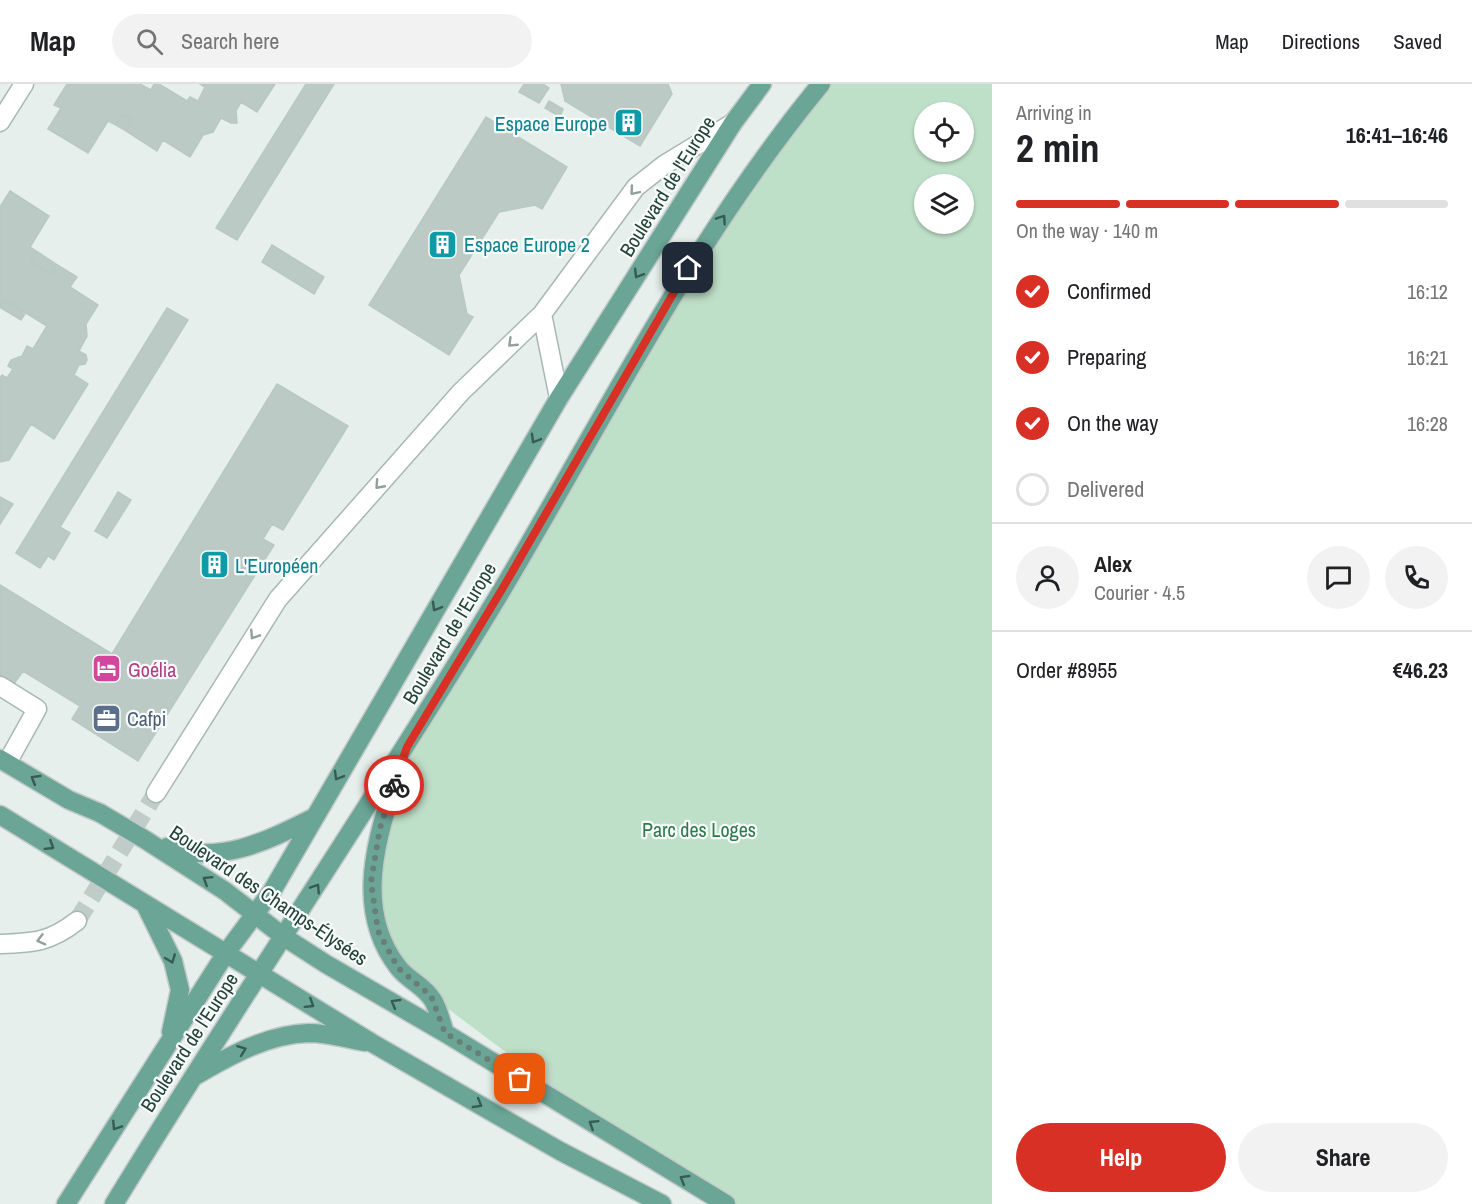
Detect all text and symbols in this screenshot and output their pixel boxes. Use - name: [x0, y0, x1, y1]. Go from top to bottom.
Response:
- search box: [112, 14, 532, 68]
- text: Map: [30, 22, 76, 60]
- icon: search: [133, 25, 166, 58]
- text: Search here: [181, 26, 279, 56]
- text: Map: [1215, 27, 1249, 56]
- text: Directions: [1282, 27, 1360, 56]
- text: Saved: [1393, 27, 1442, 56]
- text: Arriving in: [1016, 99, 1092, 126]
- map controls: [914, 102, 974, 234]
- button: locate: [914, 102, 974, 162]
- building icon: Espace Europe: [612, 107, 644, 139]
- place label: Espace Europe: [495, 110, 607, 137]
- street label: Boulevard de l'Europe: [613, 111, 721, 261]
- text: 16:41–16:46: [1346, 120, 1448, 150]
- text: 2 min: [1016, 122, 1100, 174]
- button: layers: [914, 174, 974, 234]
- one-way arrow: [630, 184, 641, 195]
- one-way arrow: [715, 214, 726, 225]
- text: On the way · 140 m: [1016, 217, 1158, 244]
- building icon: Espace Europe 2: [427, 228, 459, 260]
- place label: Espace Europe 2: [464, 231, 590, 258]
- pin: [662, 242, 713, 293]
- icon: home: [671, 251, 704, 284]
- one-way arrow: [634, 267, 645, 278]
- icon: check: [1016, 275, 1049, 308]
- text: Confirmed: [1067, 276, 1151, 306]
- text: 16:12: [1407, 278, 1448, 305]
- one-way arrow: [508, 336, 518, 347]
- icon: check: [1016, 341, 1049, 374]
- text: Preparing: [1067, 342, 1146, 372]
- text: 16:21: [1407, 344, 1448, 371]
- icon: check: [1016, 407, 1049, 440]
- text: On the way: [1067, 408, 1158, 438]
- text: 16:28: [1407, 410, 1448, 437]
- one-way arrow: [531, 433, 542, 443]
- text: Delivered: [1067, 474, 1144, 504]
- one-way arrow: [375, 478, 386, 489]
- button: person: [1016, 546, 1079, 609]
- button: chat: [1307, 546, 1370, 609]
- button: phone: [1385, 546, 1448, 609]
- building icon: L'Européen: [198, 549, 230, 581]
- text: Alex: [1094, 549, 1132, 579]
- place label: L'Européen: [235, 552, 318, 579]
- street label: Boulevard de l'Europe: [396, 557, 502, 709]
- text: Courier · 4.5: [1094, 579, 1185, 606]
- one-way arrow: [432, 601, 444, 611]
- one-way arrow: [250, 629, 262, 639]
- hotel icon: Goélia: [91, 653, 123, 685]
- text: Order #8955: [1016, 655, 1117, 685]
- text: €46.23: [1393, 655, 1448, 685]
- place label: Goélia: [128, 656, 176, 683]
- office icon: Cafpi: [90, 702, 122, 734]
- place label: Cafpi: [127, 705, 166, 732]
- courier: [364, 755, 424, 815]
- icon: bike: [378, 769, 411, 802]
- one-way arrow: [333, 770, 345, 780]
- one-way arrow: [30, 776, 41, 787]
- park label: Parc des Loges: [642, 816, 756, 843]
- street label: Boulevard des Champs-Élysées: [165, 819, 373, 971]
- one-way arrow: [43, 839, 54, 850]
- one-way arrow: [203, 876, 214, 887]
- one-way arrow: [309, 884, 320, 895]
- one-way arrow: [36, 933, 47, 945]
- one-way arrow: [164, 953, 176, 964]
- street label: Boulevard de l'Europe: [134, 967, 244, 1117]
- one-way arrow: [304, 997, 314, 1009]
- one-way arrow: [391, 999, 401, 1011]
- one-way arrow: [236, 1045, 247, 1058]
- pin: [494, 1053, 545, 1104]
- icon: bag: [503, 1062, 536, 1095]
- one-way arrow: [472, 1097, 482, 1108]
- one-way arrow: [111, 1120, 123, 1130]
- one-way arrow: [589, 1120, 599, 1132]
- button: Help: [1016, 1123, 1226, 1192]
- button: Share: [1238, 1123, 1448, 1192]
- one-way arrow: [680, 1175, 690, 1187]

